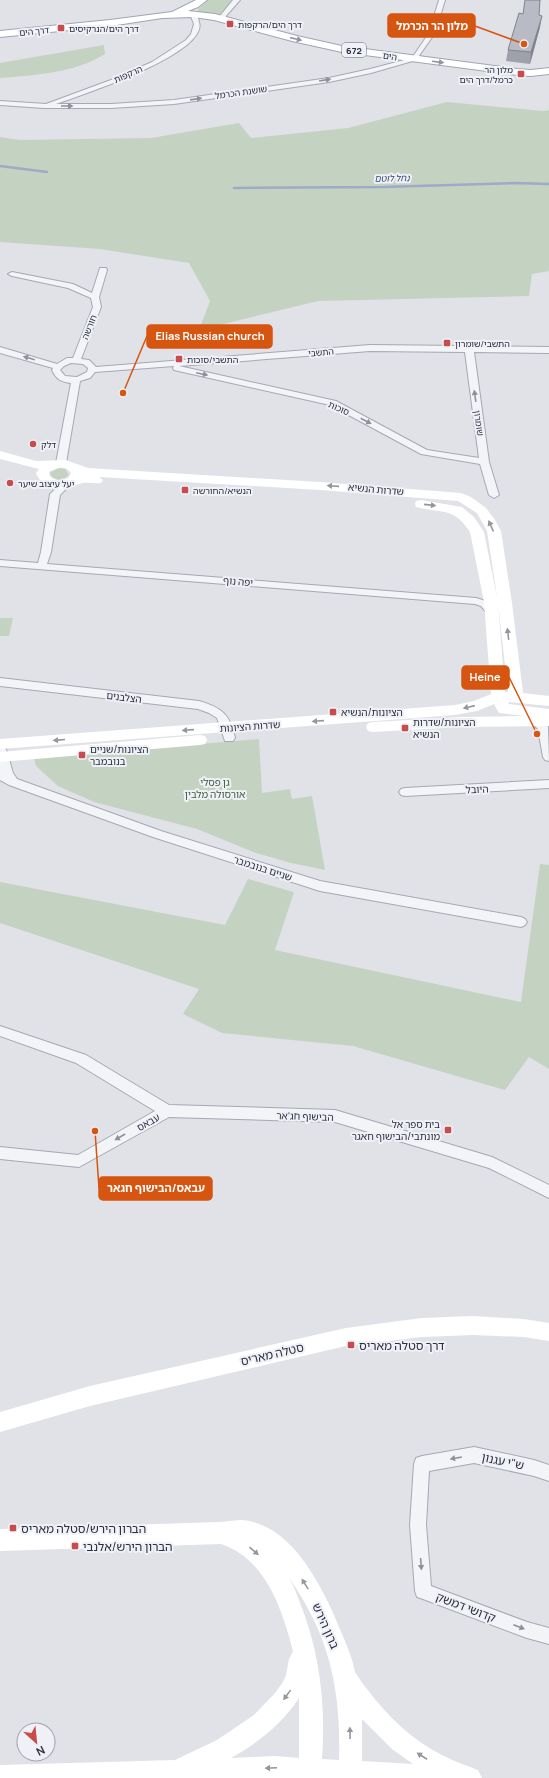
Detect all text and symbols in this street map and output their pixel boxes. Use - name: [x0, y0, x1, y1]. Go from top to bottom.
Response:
- callout: מלון הר הכרמל: [388, 14, 475, 37]
- place label: דרך הים/הרקפות: [238, 18, 302, 31]
- text: מלון הר הכרמל: [396, 18, 468, 33]
- marker: דרך הים/הרקפות: [225, 19, 235, 29]
- place label: דרך הים/הנרקיסים: [69, 22, 139, 35]
- street label: דרך הים: [18, 23, 50, 39]
- marker: דרך הים/הנרקיסים: [56, 23, 66, 33]
- one-way arrow: [290, 36, 303, 42]
- road number: 672: [342, 43, 366, 57]
- street label: הים: [382, 49, 398, 63]
- one-way arrow: [432, 59, 444, 65]
- street label: הרקפות: [112, 62, 144, 86]
- place label: מלון הר כרמל/דרך הים: [460, 63, 513, 86]
- marker: מלון הר כרמל/דרך הים: [516, 69, 526, 79]
- one-way arrow: [319, 77, 331, 83]
- street label: שושנת הכרמל: [214, 82, 268, 102]
- one-way arrow: [190, 95, 203, 102]
- one-way arrow: [61, 103, 74, 109]
- water label: נחל לוטם: [374, 171, 410, 185]
- street label: חורשה: [78, 313, 100, 341]
- callout: Elias Russian church: [147, 325, 272, 348]
- text: Elias Russian church: [155, 328, 265, 343]
- place label: התשבי/שומרון: [455, 337, 510, 350]
- marker: התשבי/שומרון: [442, 338, 452, 348]
- street label: התשבי: [308, 344, 334, 360]
- place label: התשבי/סוכות: [187, 353, 238, 366]
- marker: התשבי/סוכות: [174, 354, 184, 364]
- one-way arrow: [23, 355, 35, 361]
- one-way arrow: [196, 371, 208, 377]
- one-way arrow: [472, 390, 478, 402]
- street label: סוכות: [326, 398, 352, 418]
- street label: שומרון: [471, 409, 487, 437]
- one-way arrow: [360, 418, 372, 424]
- place label: דלק: [41, 438, 56, 451]
- marker: דלק: [28, 439, 38, 449]
- place label: יעל עיצוב שיער: [18, 477, 74, 490]
- marker: יעל עיצוב שיער: [5, 478, 15, 488]
- street label: שדרות הנשיא: [347, 480, 405, 498]
- one-way arrow: [327, 482, 339, 489]
- place label: הנשיא/החורשה: [193, 484, 252, 497]
- marker: הנשיא/החורשה: [180, 485, 190, 495]
- one-way arrow: [424, 501, 436, 508]
- one-way arrow: [488, 521, 494, 532]
- street label: יפה נוף: [222, 573, 254, 589]
- one-way arrow: [505, 628, 512, 640]
- callout: Heine: [462, 666, 509, 689]
- text: Heine: [469, 669, 501, 684]
- street label: הצלבנים: [106, 688, 142, 706]
- place label: הציונות/הנשיא: [341, 705, 403, 719]
- one-way arrow: [463, 705, 475, 711]
- marker: הציונות/הנשיא: [328, 707, 338, 717]
- place label: הציונות/שדרות הנשיא: [413, 715, 476, 741]
- street label: שדרות הציונות: [219, 717, 281, 735]
- one-way arrow: [312, 717, 324, 724]
- marker: הציונות/שדרות הנשיא: [400, 723, 410, 733]
- one-way arrow: [182, 726, 194, 733]
- one-way arrow: [53, 736, 65, 743]
- place label: הציונות/שניים בנובמבר: [90, 742, 149, 768]
- marker: הציונות/שניים בנובמבר: [77, 750, 87, 760]
- park label: גן פסלי אורסולה מלבין: [185, 775, 245, 801]
- street label: היובל: [465, 781, 489, 797]
- street label: שניים בנובמבר: [232, 852, 294, 884]
- street label: הבישוף חג'אר: [276, 1108, 334, 1124]
- street label: עבאס: [134, 1110, 162, 1134]
- place label: בית ספר אל מונתבי/הבישוף חאגר: [352, 1117, 440, 1143]
- marker: בית ספר אל מונתבי/הבישוף חאגר: [443, 1125, 453, 1135]
- one-way arrow: [114, 1134, 126, 1141]
- callout: עבאס/הבישוף חגאר: [99, 1177, 212, 1200]
- text: עבאס/הבישוף חגאר: [107, 1180, 205, 1195]
- place label: דרך סטלה מאריס: [359, 1337, 445, 1354]
- street label: סטלה מאריס: [239, 1338, 306, 1370]
- marker: דרך סטלה מאריס: [346, 1340, 356, 1350]
- street label: ש"י עגנון: [480, 1448, 526, 1474]
- one-way arrow: [450, 1455, 463, 1461]
- place label: הברון הירש/סטלה מאריס: [21, 1520, 146, 1537]
- marker: הברון הירש/סטלה מאריס: [8, 1523, 18, 1533]
- place label: הברון הירש/אלנבי: [83, 1538, 173, 1555]
- marker: הברון הירש/אלנבי: [70, 1541, 80, 1551]
- one-way arrow: [249, 1546, 259, 1555]
- one-way arrow: [417, 1558, 424, 1570]
- one-way arrow: [301, 1579, 309, 1589]
- street label: קדושי דמשק: [434, 1588, 499, 1626]
- street label: ברון הירש: [308, 1600, 344, 1652]
- one-way arrow: [514, 1625, 526, 1631]
- one-way arrow: [283, 1690, 291, 1701]
- north arrow: [16, 1722, 56, 1762]
- one-way arrow: [347, 1726, 353, 1739]
- text: N: [34, 1743, 48, 1760]
- one-way arrow: [416, 1753, 428, 1760]
- one-way arrow: [264, 1765, 277, 1771]

